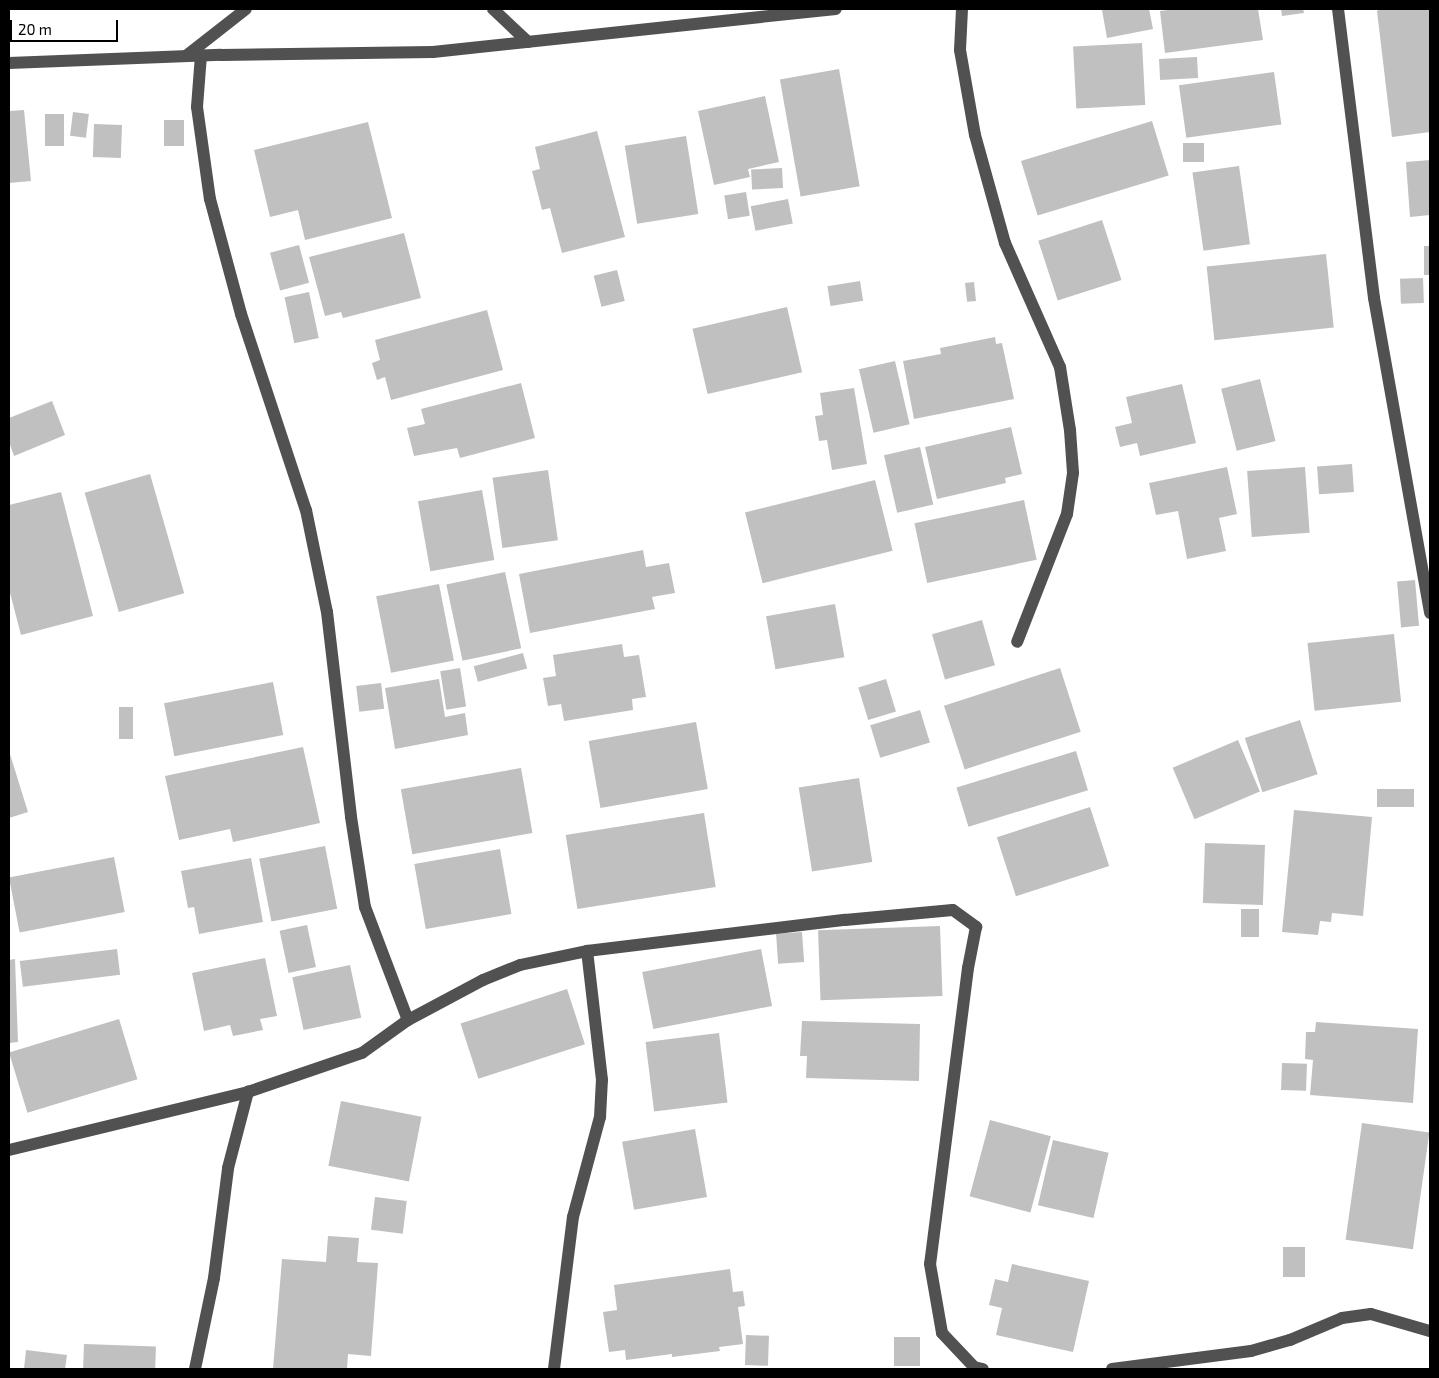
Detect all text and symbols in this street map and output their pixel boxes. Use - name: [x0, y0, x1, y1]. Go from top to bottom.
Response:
- scale bar: [12, 10, 120, 42]
- text: 20 m: [18, 20, 52, 38]

